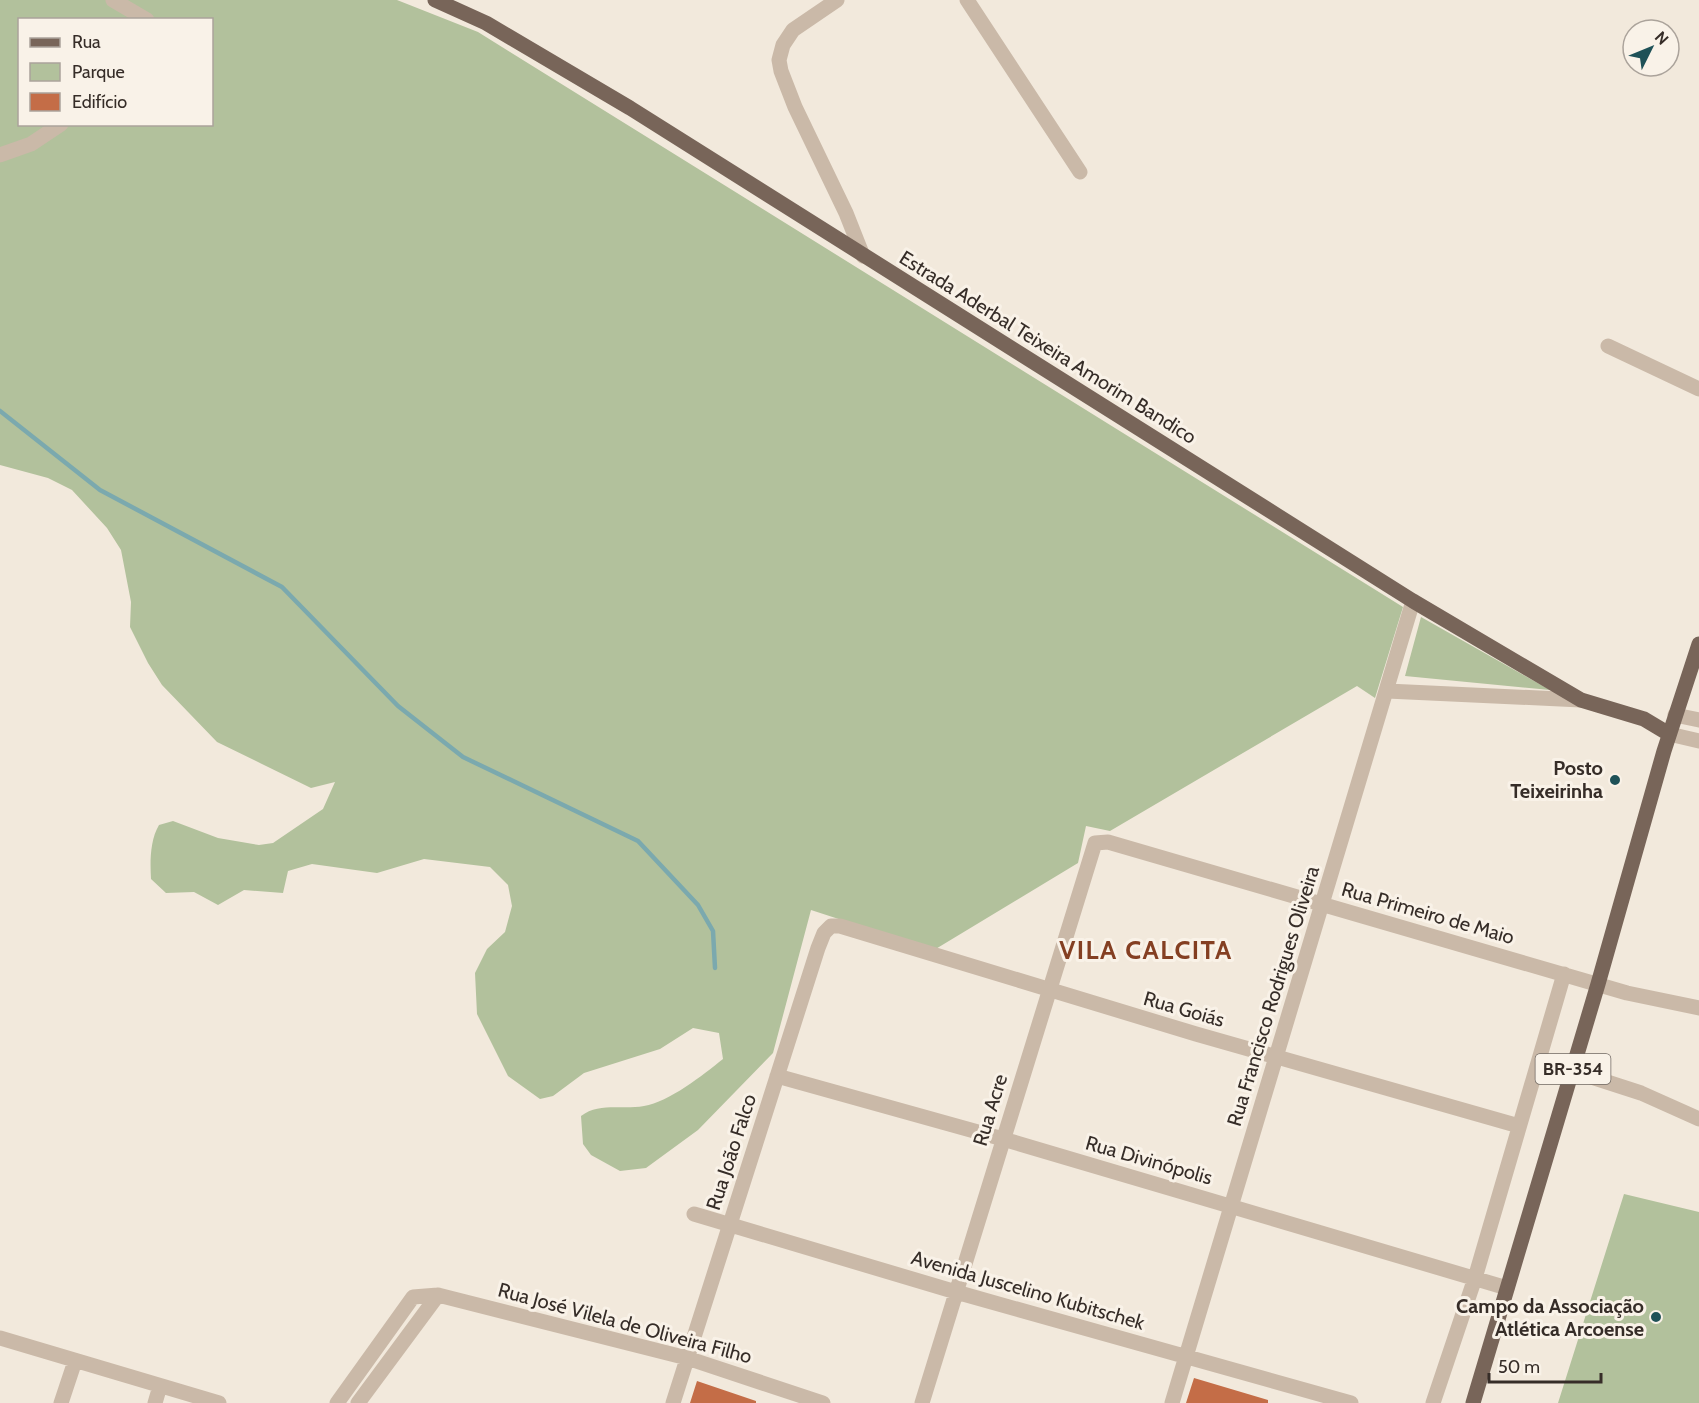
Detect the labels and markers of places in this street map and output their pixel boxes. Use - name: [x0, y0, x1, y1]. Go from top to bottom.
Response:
- place label: Posto Teixeirinha: [1510, 756, 1603, 803]
- marker: Posto Teixeirinha: [1608, 773, 1622, 787]
- place label: Campo da Associação Atlética Arcoense: [1456, 1294, 1644, 1341]
- marker: Campo da Associação Atlética Arcoense: [1649, 1310, 1663, 1324]

